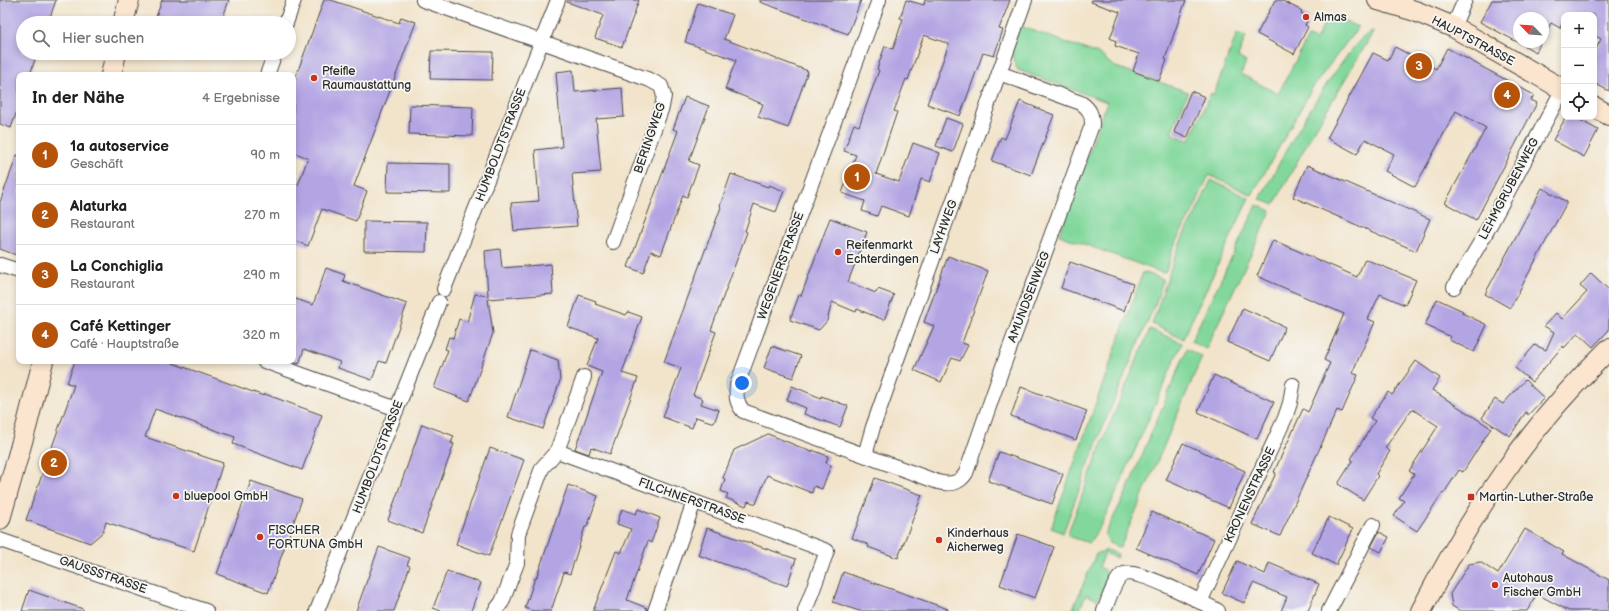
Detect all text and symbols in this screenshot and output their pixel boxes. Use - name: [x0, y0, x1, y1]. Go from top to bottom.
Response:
- place label: Almas: [1314, 10, 1347, 25]
- marker: Almas: [1301, 12, 1311, 22]
- north arrow: [1513, 12, 1549, 48]
- map controls: [1561, 12, 1597, 120]
- button: +: [1561, 12, 1597, 48]
- street label: HAUPTSTRASSE: [1429, 13, 1517, 69]
- search box: [16, 16, 296, 60]
- icon: search: [30, 27, 52, 49]
- text: Hier suchen: [62, 29, 144, 48]
- button: −: [1561, 48, 1597, 84]
- pin: 3: [1406, 51, 1432, 81]
- place label: Pfeifle Raumaustattung: [322, 64, 411, 93]
- marker: Pfeifle Raumaustattung: [309, 73, 319, 83]
- pin: 4: [1494, 80, 1520, 110]
- button: locate: [1561, 84, 1597, 120]
- street label: HUMBOLDTSTRASSE: [472, 86, 530, 204]
- text: In der Nähe: [32, 88, 125, 108]
- text: 4 Ergebnisse: [202, 90, 280, 106]
- street label: BERINGWEG: [631, 101, 669, 175]
- street label: LEHMGRUBENWEG: [1476, 136, 1542, 242]
- text: 1a autoservice: [70, 137, 169, 156]
- text: 1: [42, 147, 48, 163]
- text: 90 m: [251, 147, 280, 163]
- text: Geschäft: [70, 156, 123, 172]
- pin: 1: [844, 162, 870, 192]
- text: Alaturka: [70, 197, 127, 216]
- street label: LAYHWEG: [927, 198, 961, 256]
- text: 2: [41, 207, 49, 223]
- text: 270 m: [244, 207, 280, 223]
- street label: WEGENERSTRASSE: [755, 210, 808, 322]
- text: Restaurant: [70, 216, 135, 232]
- place label: Reifenmarkt Echterdingen: [846, 238, 919, 267]
- marker: Reifenmarkt Echterdingen: [833, 247, 843, 257]
- street label: AMUNDSENWEG: [1005, 249, 1053, 345]
- text: La Conchiglia: [70, 257, 163, 276]
- text: 3: [41, 267, 49, 283]
- text: 290 m: [243, 267, 280, 283]
- text: Restaurant: [70, 276, 135, 292]
- text: Café Kettinger: [70, 317, 171, 336]
- text: 4: [41, 327, 49, 343]
- text: 320 m: [242, 327, 280, 343]
- text: Café · Hauptstraße: [70, 336, 179, 352]
- your location: [732, 373, 752, 393]
- street label: HUMBOLDTSTRASSE: [349, 398, 407, 516]
- street label: KRONENSTRASSE: [1221, 445, 1279, 545]
- pin: 2: [41, 448, 67, 478]
- street label: FILCHNERSTRASSE: [636, 475, 748, 527]
- place label: bluepool GmbH: [184, 489, 268, 504]
- place label: Martin-Luther-Straße: [1479, 490, 1593, 505]
- marker: bluepool GmbH: [171, 491, 181, 501]
- marker: Martin-Luther-Straße: [1466, 492, 1476, 502]
- place label: FISCHER FORTUNA GmbH: [268, 523, 363, 552]
- place label: Kinderhaus Aicherweg: [947, 526, 1009, 555]
- marker: FISCHER FORTUNA GmbH: [255, 532, 265, 542]
- marker: Kinderhaus Aicherweg: [934, 535, 944, 545]
- street label: GAUSSSTRASSE: [57, 553, 149, 597]
- place label: Autohaus Fischer GmbH: [1503, 571, 1581, 600]
- marker: Autohaus Fischer GmbH: [1490, 580, 1500, 590]

